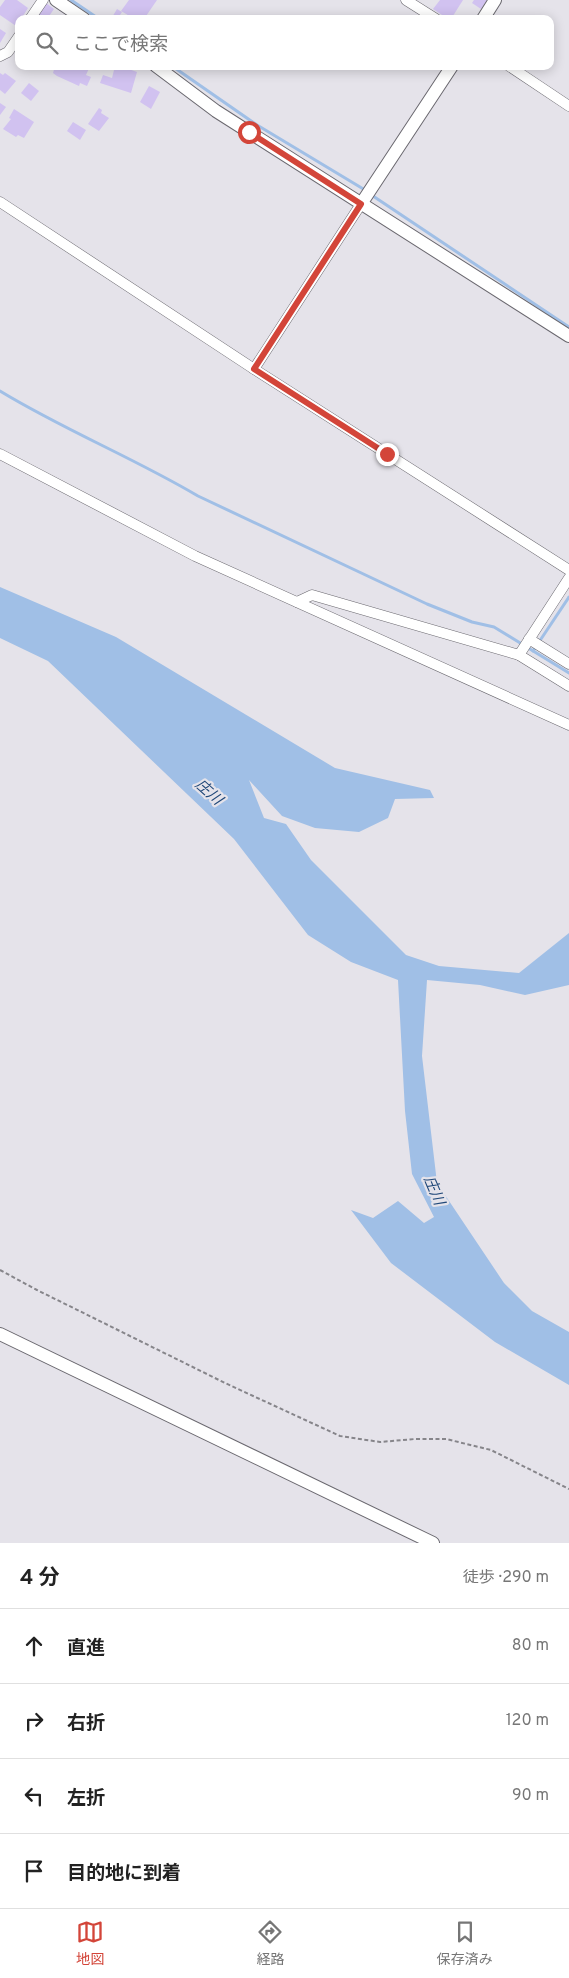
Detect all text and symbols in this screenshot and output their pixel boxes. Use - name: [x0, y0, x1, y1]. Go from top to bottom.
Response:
- search box: [15, 15, 554, 70]
- icon: search: [33, 29, 61, 57]
- text: ここで検索: [73, 33, 168, 57]
- route start: [238, 121, 261, 144]
- route end: [376, 443, 399, 466]
- water label: 庄川: [190, 776, 227, 811]
- water label: 庄川: [418, 1173, 448, 1210]
- text: 4 分: [20, 1565, 60, 1592]
- text: 徒歩 · 290 m: [463, 1568, 549, 1588]
- icon: ahead: [20, 1632, 48, 1660]
- text: 80 m: [512, 1636, 549, 1656]
- text: 直進: [67, 1637, 105, 1661]
- icon: right: [20, 1707, 48, 1735]
- text: 120 m: [506, 1711, 549, 1731]
- text: 右折: [67, 1712, 105, 1736]
- icon: left: [20, 1782, 48, 1810]
- text: 90 m: [512, 1786, 549, 1806]
- text: 左折: [67, 1787, 105, 1811]
- icon: arrive: [20, 1857, 48, 1885]
- text: 目的地に到着: [67, 1862, 181, 1886]
- tab: 地図: [76, 1918, 104, 1969]
- tab: 経路: [256, 1918, 284, 1969]
- tab: 保存済み: [437, 1918, 493, 1969]

